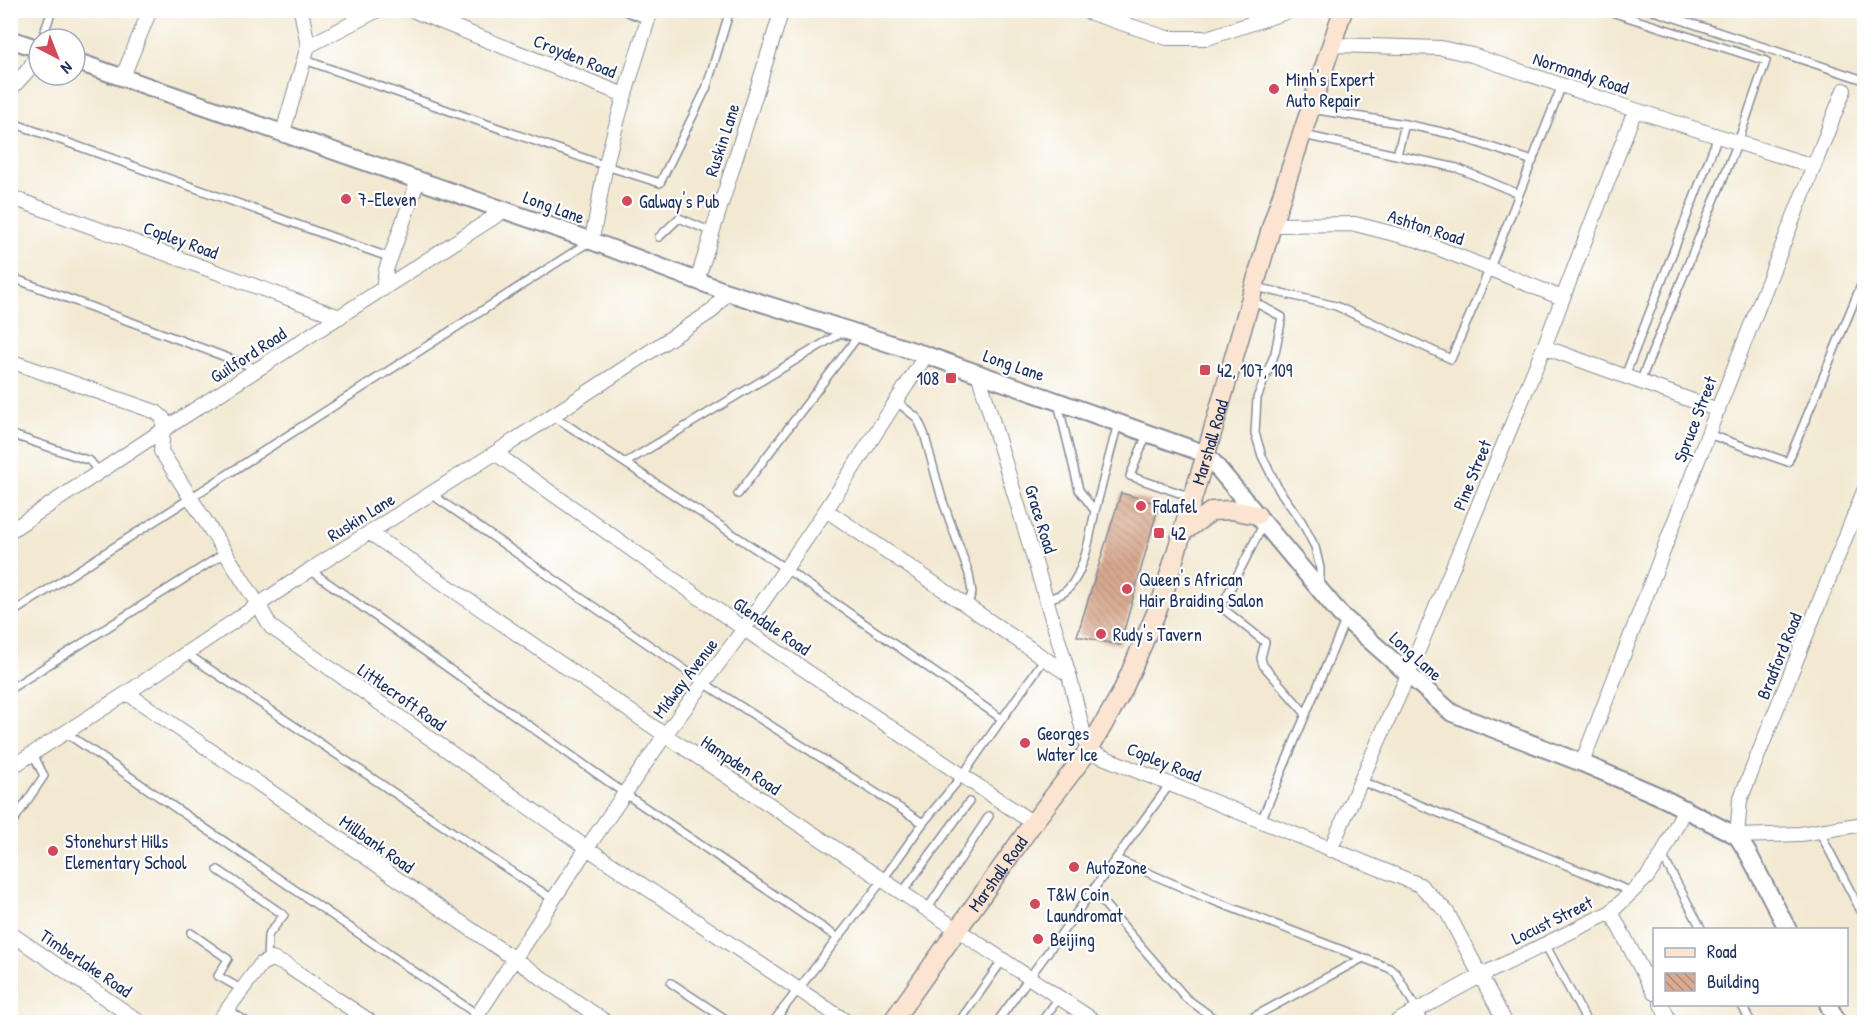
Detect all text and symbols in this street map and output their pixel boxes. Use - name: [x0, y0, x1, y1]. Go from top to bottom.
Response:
- north arrow: [27, 27, 87, 87]
- street label: Croyden Road: [530, 28, 620, 84]
- street label: Normandy Road: [1530, 46, 1632, 100]
- text: N: [56, 57, 78, 79]
- place label: Minh's Expert Auto Repair: [1286, 67, 1375, 113]
- marker: Minh's Expert Auto Repair: [1267, 82, 1281, 96]
- street label: Ruskin Lane: [699, 100, 745, 180]
- street label: Long Lane: [520, 184, 588, 230]
- place label: 7-Eleven: [358, 187, 417, 212]
- place label: Galway's Pub: [639, 189, 720, 214]
- marker: 7-Eleven: [339, 192, 353, 206]
- marker: Galway's Pub: [620, 194, 634, 208]
- street label: Ashton Road: [1385, 203, 1467, 251]
- street label: Copley Road: [140, 215, 222, 265]
- street label: Guilford Road: [205, 321, 291, 389]
- street label: Long Lane: [980, 343, 1048, 387]
- place label: 42, 107, 109: [1217, 358, 1293, 383]
- marker: 42, 107, 109: [1198, 363, 1212, 377]
- place label: 108: [917, 366, 939, 391]
- marker: 108: [944, 371, 958, 385]
- street label: Spruce Street: [1667, 372, 1723, 466]
- street label: Marshall Road: [1185, 396, 1234, 488]
- street label: Pine Street: [1447, 435, 1498, 514]
- street label: Grace Road: [1019, 482, 1063, 556]
- street label: Ruskin Lane: [323, 486, 399, 548]
- place label: Falafel: [1152, 494, 1197, 519]
- marker: Falafel: [1134, 499, 1148, 513]
- place label: 42: [1171, 521, 1187, 546]
- marker: 42: [1152, 526, 1166, 540]
- place label: Queen's African Hair Braiding Salon: [1139, 567, 1264, 613]
- marker: Queen's African Hair Braiding Salon: [1120, 582, 1134, 596]
- street label: Glendale Road: [728, 591, 816, 661]
- street label: Bradford Road: [1750, 609, 1808, 703]
- place label: Rudy's Tavern: [1113, 622, 1202, 647]
- street label: Long Lane: [1384, 626, 1448, 686]
- marker: Rudy's Tavern: [1094, 627, 1108, 641]
- street label: Midway Avenue: [647, 633, 723, 723]
- street label: Littlecroft Road: [353, 657, 451, 737]
- place label: Georges Water Ice: [1037, 721, 1098, 767]
- street label: Hampden Road: [696, 729, 786, 801]
- marker: Georges Water Ice: [1018, 736, 1032, 750]
- street label: Copley Road: [1123, 736, 1205, 788]
- street label: Millbank Road: [335, 809, 419, 879]
- place label: Stonehurst Hills Elementary School: [65, 829, 187, 875]
- street label: Marshall Road: [962, 830, 1033, 917]
- marker: Stonehurst Hills Elementary School: [46, 844, 60, 858]
- place label: AutoZone: [1086, 855, 1147, 880]
- marker: AutoZone: [1067, 860, 1081, 874]
- place label: T&W Coin Laundromat: [1047, 882, 1124, 928]
- street label: Locust Street: [1507, 889, 1597, 950]
- marker: T&W Coin Laundromat: [1028, 897, 1042, 911]
- street label: Timberlake Road: [35, 923, 137, 1003]
- place label: Beijing: [1050, 927, 1095, 952]
- legend: [1653, 928, 1848, 1006]
- marker: Beijing: [1031, 932, 1045, 946]
- text: Road: [1707, 939, 1737, 964]
- text: Building: [1707, 969, 1759, 994]

